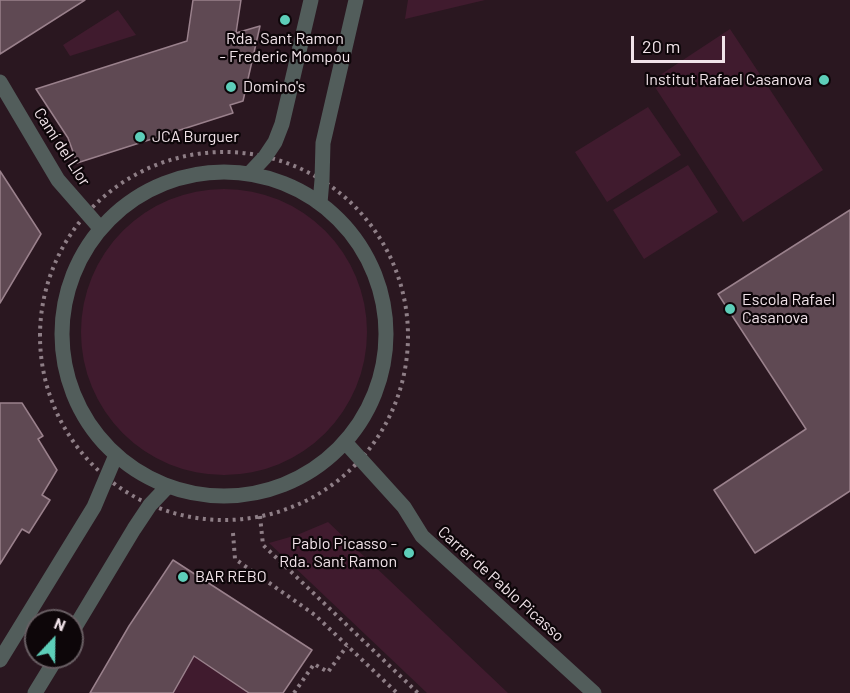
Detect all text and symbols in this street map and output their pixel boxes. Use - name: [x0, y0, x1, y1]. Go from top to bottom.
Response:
- marker: Rda. Sant Ramon - Frederic Mompou: [278, 13, 292, 27]
- scale bar: [634, 24, 728, 62]
- place label: Rda. Sant Ramon - Frederic Mompou: [220, 29, 350, 67]
- text: 20 m: [642, 35, 680, 57]
- place label: Institut Rafael Casanova: [645, 70, 812, 90]
- marker: Institut Rafael Casanova: [817, 73, 831, 87]
- place label: Domino's: [243, 77, 305, 97]
- marker: Domino's: [224, 80, 238, 94]
- street label: Camí del Llor: [30, 104, 94, 190]
- place label: JCA Burguer: [152, 127, 239, 147]
- marker: JCA Burguer: [133, 130, 147, 144]
- place label: Escola Rafael Casanova: [742, 290, 835, 328]
- marker: Escola Rafael Casanova: [723, 302, 737, 316]
- street label: Carrer de Pablo Picasso: [434, 522, 568, 646]
- place label: Pablo Picasso - Rda. Sant Ramon: [279, 534, 397, 572]
- marker: Pablo Picasso - Rda. Sant Ramon: [402, 546, 416, 560]
- place label: BAR REBO: [195, 567, 267, 587]
- marker: BAR REBO: [176, 570, 190, 584]
- north arrow: [24, 609, 84, 669]
- text: N: [52, 613, 69, 634]

